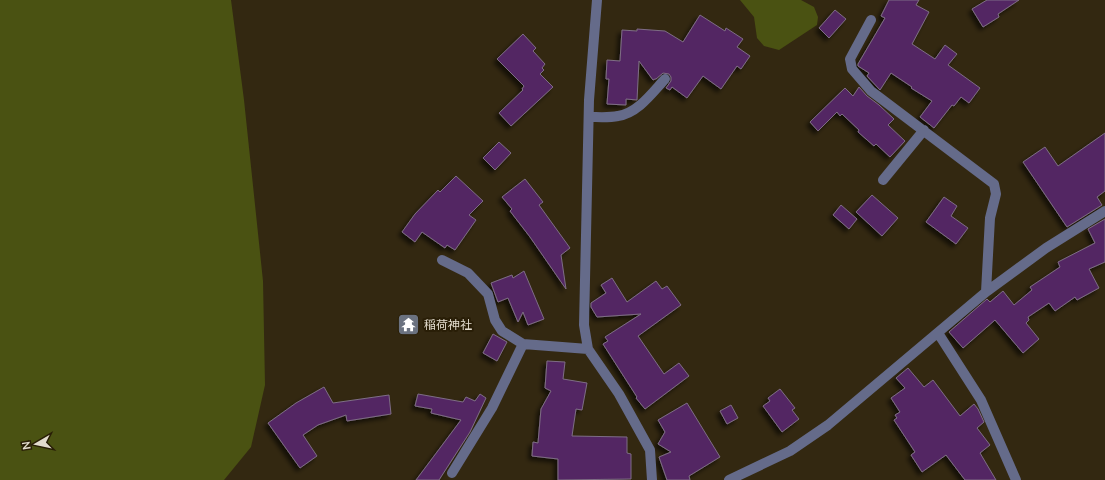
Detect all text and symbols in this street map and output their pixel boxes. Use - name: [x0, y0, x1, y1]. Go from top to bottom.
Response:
- temple icon: 稲荷神社: [396, 312, 422, 338]
- place label: 稲荷神社: [424, 317, 472, 333]
- north arrow: [16, 424, 56, 464]
- text: N: [19, 440, 35, 451]

